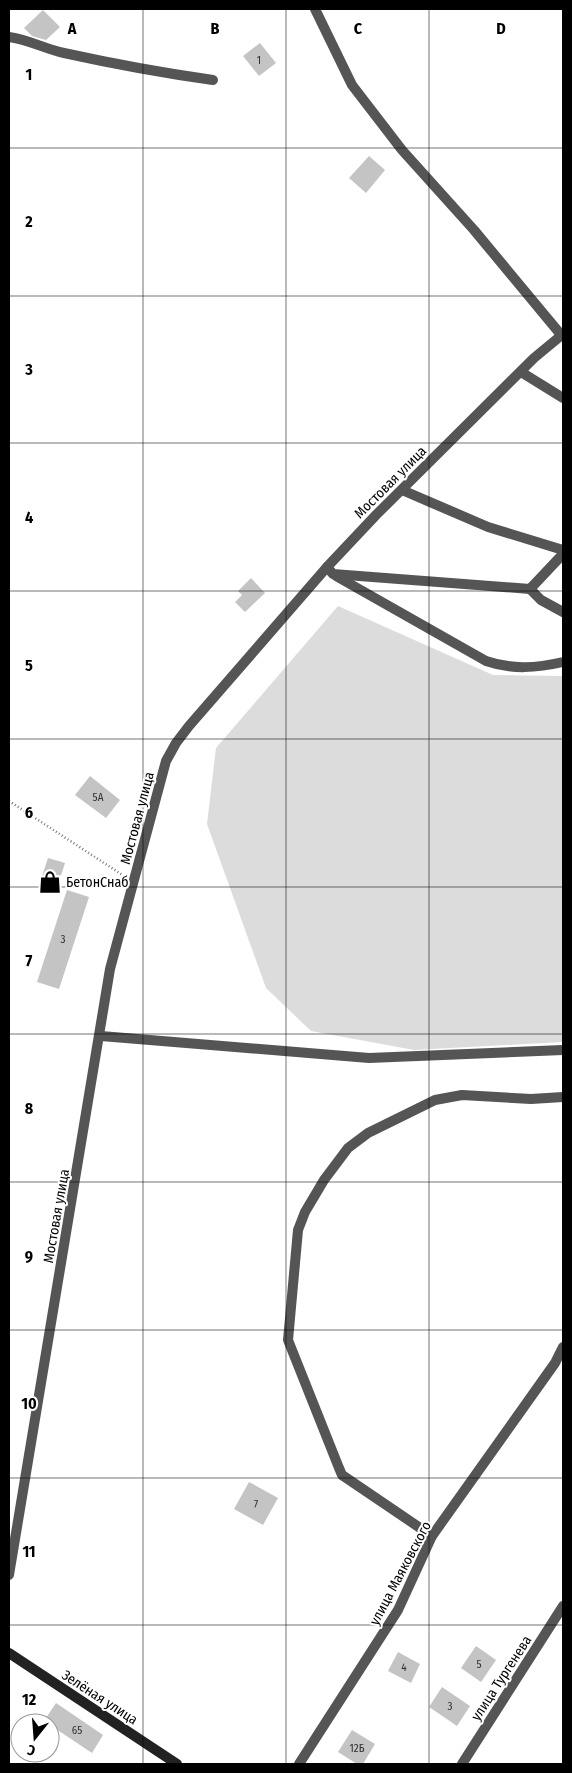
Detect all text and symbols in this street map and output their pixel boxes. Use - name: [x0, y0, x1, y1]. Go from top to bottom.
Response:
- text: A: [67, 19, 77, 38]
- text: B: [211, 19, 220, 38]
- text: C: [354, 19, 363, 38]
- text: D: [496, 19, 506, 38]
- house number: 1: [257, 54, 261, 67]
- text: 1: [26, 65, 32, 84]
- text: 2: [24, 212, 33, 231]
- text: 3: [24, 360, 33, 379]
- street label: Мостовая улица: [351, 443, 430, 522]
- text: 4: [25, 508, 33, 527]
- text: 5: [25, 656, 33, 675]
- street label: Мостовая улица: [117, 770, 158, 866]
- house number: 5А: [93, 791, 104, 804]
- text: 6: [25, 803, 33, 822]
- shop icon: БетонСнаб: [37, 869, 63, 895]
- place label: БетонСнаб: [66, 874, 129, 891]
- house number: 3: [61, 933, 66, 946]
- text: 7: [26, 951, 33, 970]
- text: 8: [25, 1099, 34, 1118]
- street label: Мостовая улица: [40, 1168, 73, 1264]
- text: 9: [25, 1247, 33, 1266]
- text: 10: [21, 1394, 37, 1413]
- house number: 7: [254, 1498, 259, 1511]
- street label: улица Маяковского: [366, 1518, 435, 1628]
- text: 11: [22, 1542, 36, 1561]
- street label: улица Тургенева: [468, 1632, 535, 1724]
- house number: 5: [476, 1658, 482, 1671]
- house number: 4: [401, 1661, 407, 1674]
- street label: Зелёная улица: [59, 1667, 141, 1728]
- text: 12: [22, 1690, 37, 1709]
- house number: 3: [448, 1700, 453, 1713]
- north arrow: [10, 1713, 60, 1763]
- house number: 65: [72, 1724, 82, 1737]
- text: С: [25, 1741, 37, 1759]
- house number: 12Б: [350, 1742, 365, 1755]

